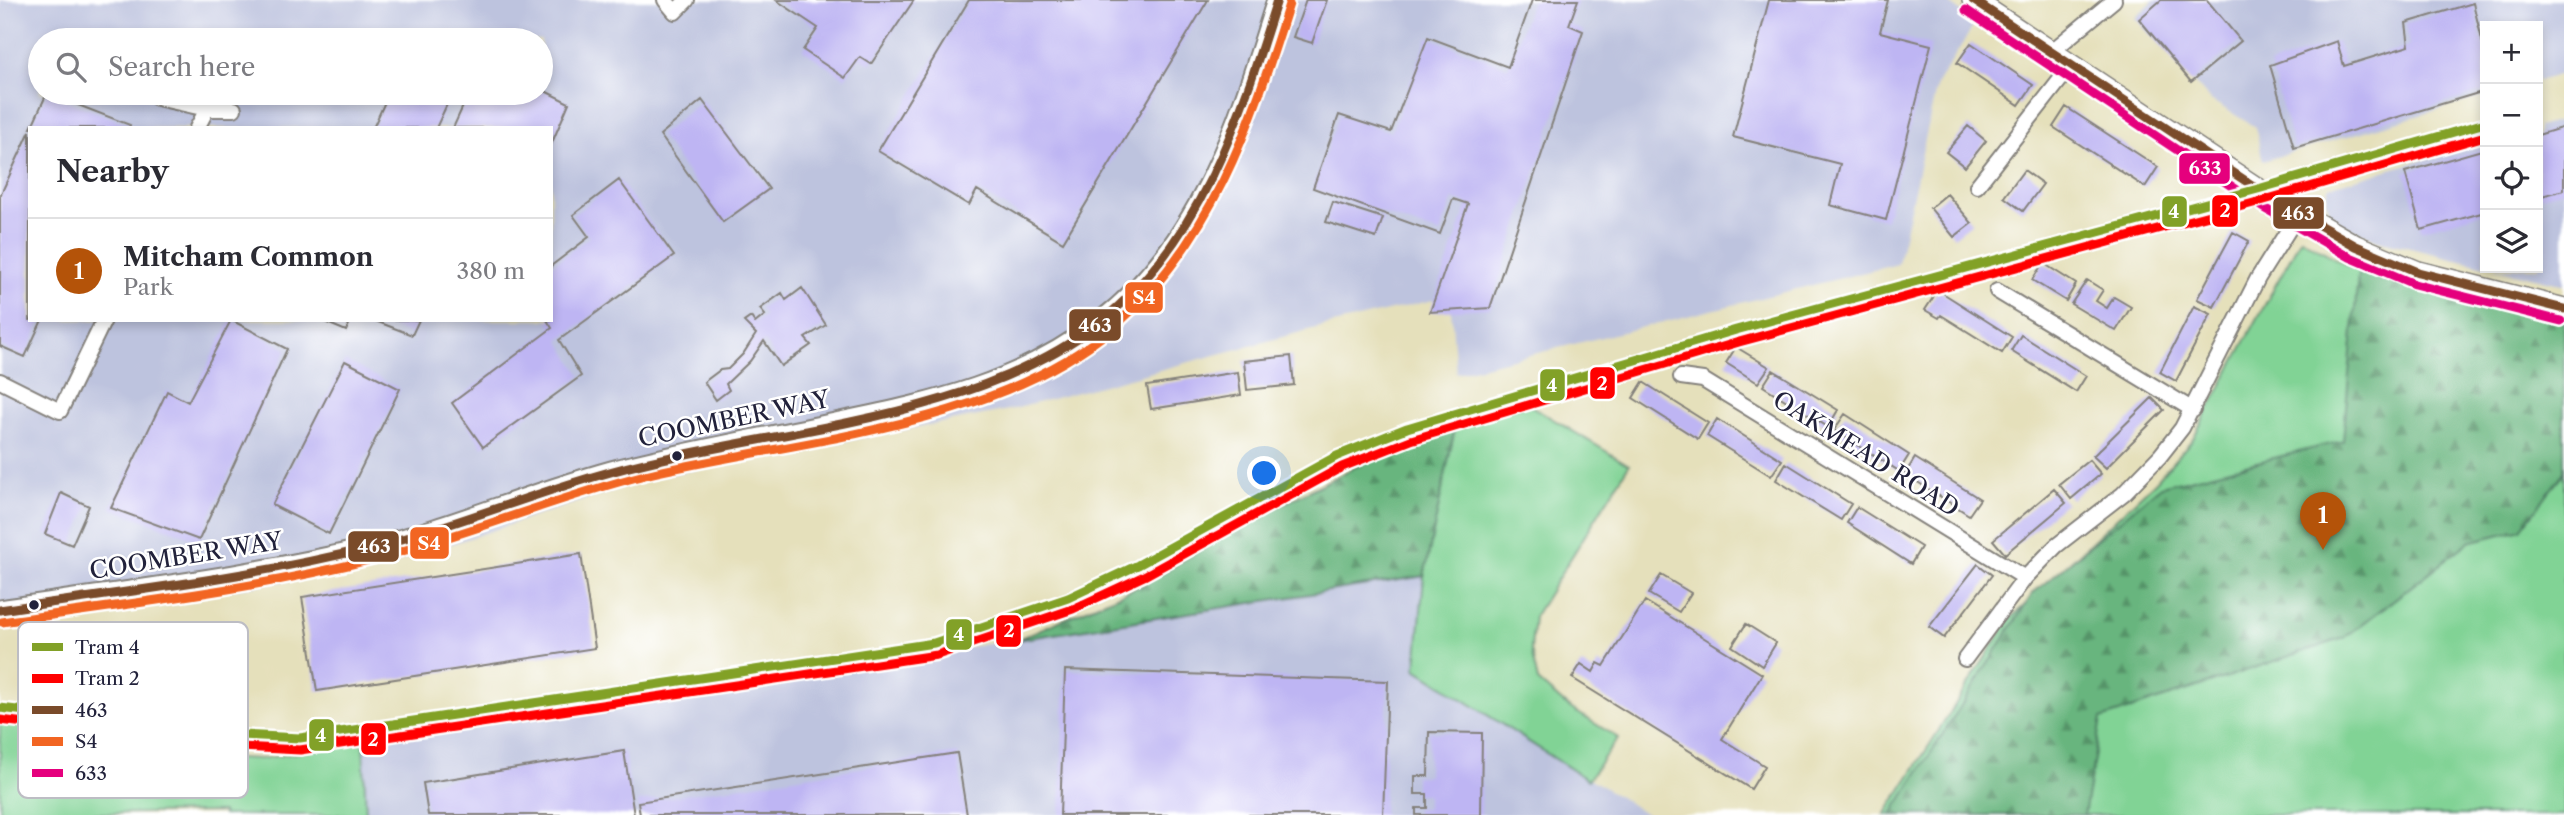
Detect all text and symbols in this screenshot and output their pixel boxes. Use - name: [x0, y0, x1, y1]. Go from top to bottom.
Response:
- map controls: [2480, 21, 2543, 273]
- button: +: [2480, 21, 2543, 84]
- search box: [28, 28, 553, 105]
- icon: search: [52, 48, 90, 86]
- text: Search here: [108, 51, 255, 83]
- button: −: [2480, 84, 2543, 147]
- button: locate: [2480, 147, 2543, 210]
- line badge: 633: [2178, 152, 2231, 185]
- text: Nearby: [56, 153, 169, 190]
- text: 633: [2189, 157, 2221, 180]
- line badge: 2: [2211, 194, 2239, 228]
- line badge: 4: [2161, 195, 2188, 228]
- line badge: 463: [2272, 196, 2325, 230]
- text: 2: [2219, 199, 2231, 222]
- text: 4: [2168, 200, 2180, 223]
- text: 463: [2281, 202, 2315, 225]
- button: layers: [2480, 210, 2543, 273]
- text: Mitcham Common: [123, 241, 374, 273]
- text: 1: [74, 257, 84, 285]
- text: 380 m: [457, 257, 525, 285]
- text: Park: [123, 273, 173, 301]
- line badge: S4: [1124, 281, 1164, 314]
- text: S4: [1132, 286, 1156, 309]
- line badge: 463: [1068, 308, 1122, 342]
- text: 463: [1078, 314, 1112, 337]
- line badge: 2: [1589, 366, 1616, 400]
- line badge: 4: [1539, 368, 1566, 402]
- text: 2: [1596, 372, 1608, 395]
- text: 4: [1546, 374, 1558, 397]
- street label: COOMBER WAY: [636, 384, 833, 453]
- street label: OAKMEAD ROAD: [1768, 385, 1965, 523]
- unlabelled marker: [670, 449, 684, 463]
- your location: [1247, 456, 1281, 490]
- pin: 1: [2300, 492, 2346, 550]
- street label: COOMBER WAY: [87, 526, 286, 585]
- line badge: S4: [409, 526, 450, 560]
- line badge: 463: [347, 530, 400, 563]
- text: S4: [417, 532, 441, 555]
- text: 463: [357, 535, 391, 558]
- unlabelled marker: [27, 598, 41, 612]
- line badge: 2: [995, 614, 1022, 648]
- line badge: 4: [945, 618, 973, 651]
- text: 2: [1003, 619, 1015, 642]
- legend: [18, 622, 248, 798]
- text: 4: [953, 623, 965, 646]
- text: Tram 4: [75, 636, 140, 659]
- text: Tram 2: [75, 667, 140, 690]
- text: 463: [75, 699, 108, 722]
- line badge: 4: [308, 718, 335, 752]
- line badge: 2: [360, 722, 387, 756]
- text: 4: [315, 724, 327, 747]
- text: 2: [367, 728, 379, 751]
- text: S4: [75, 730, 97, 753]
- text: 633: [75, 762, 107, 785]

